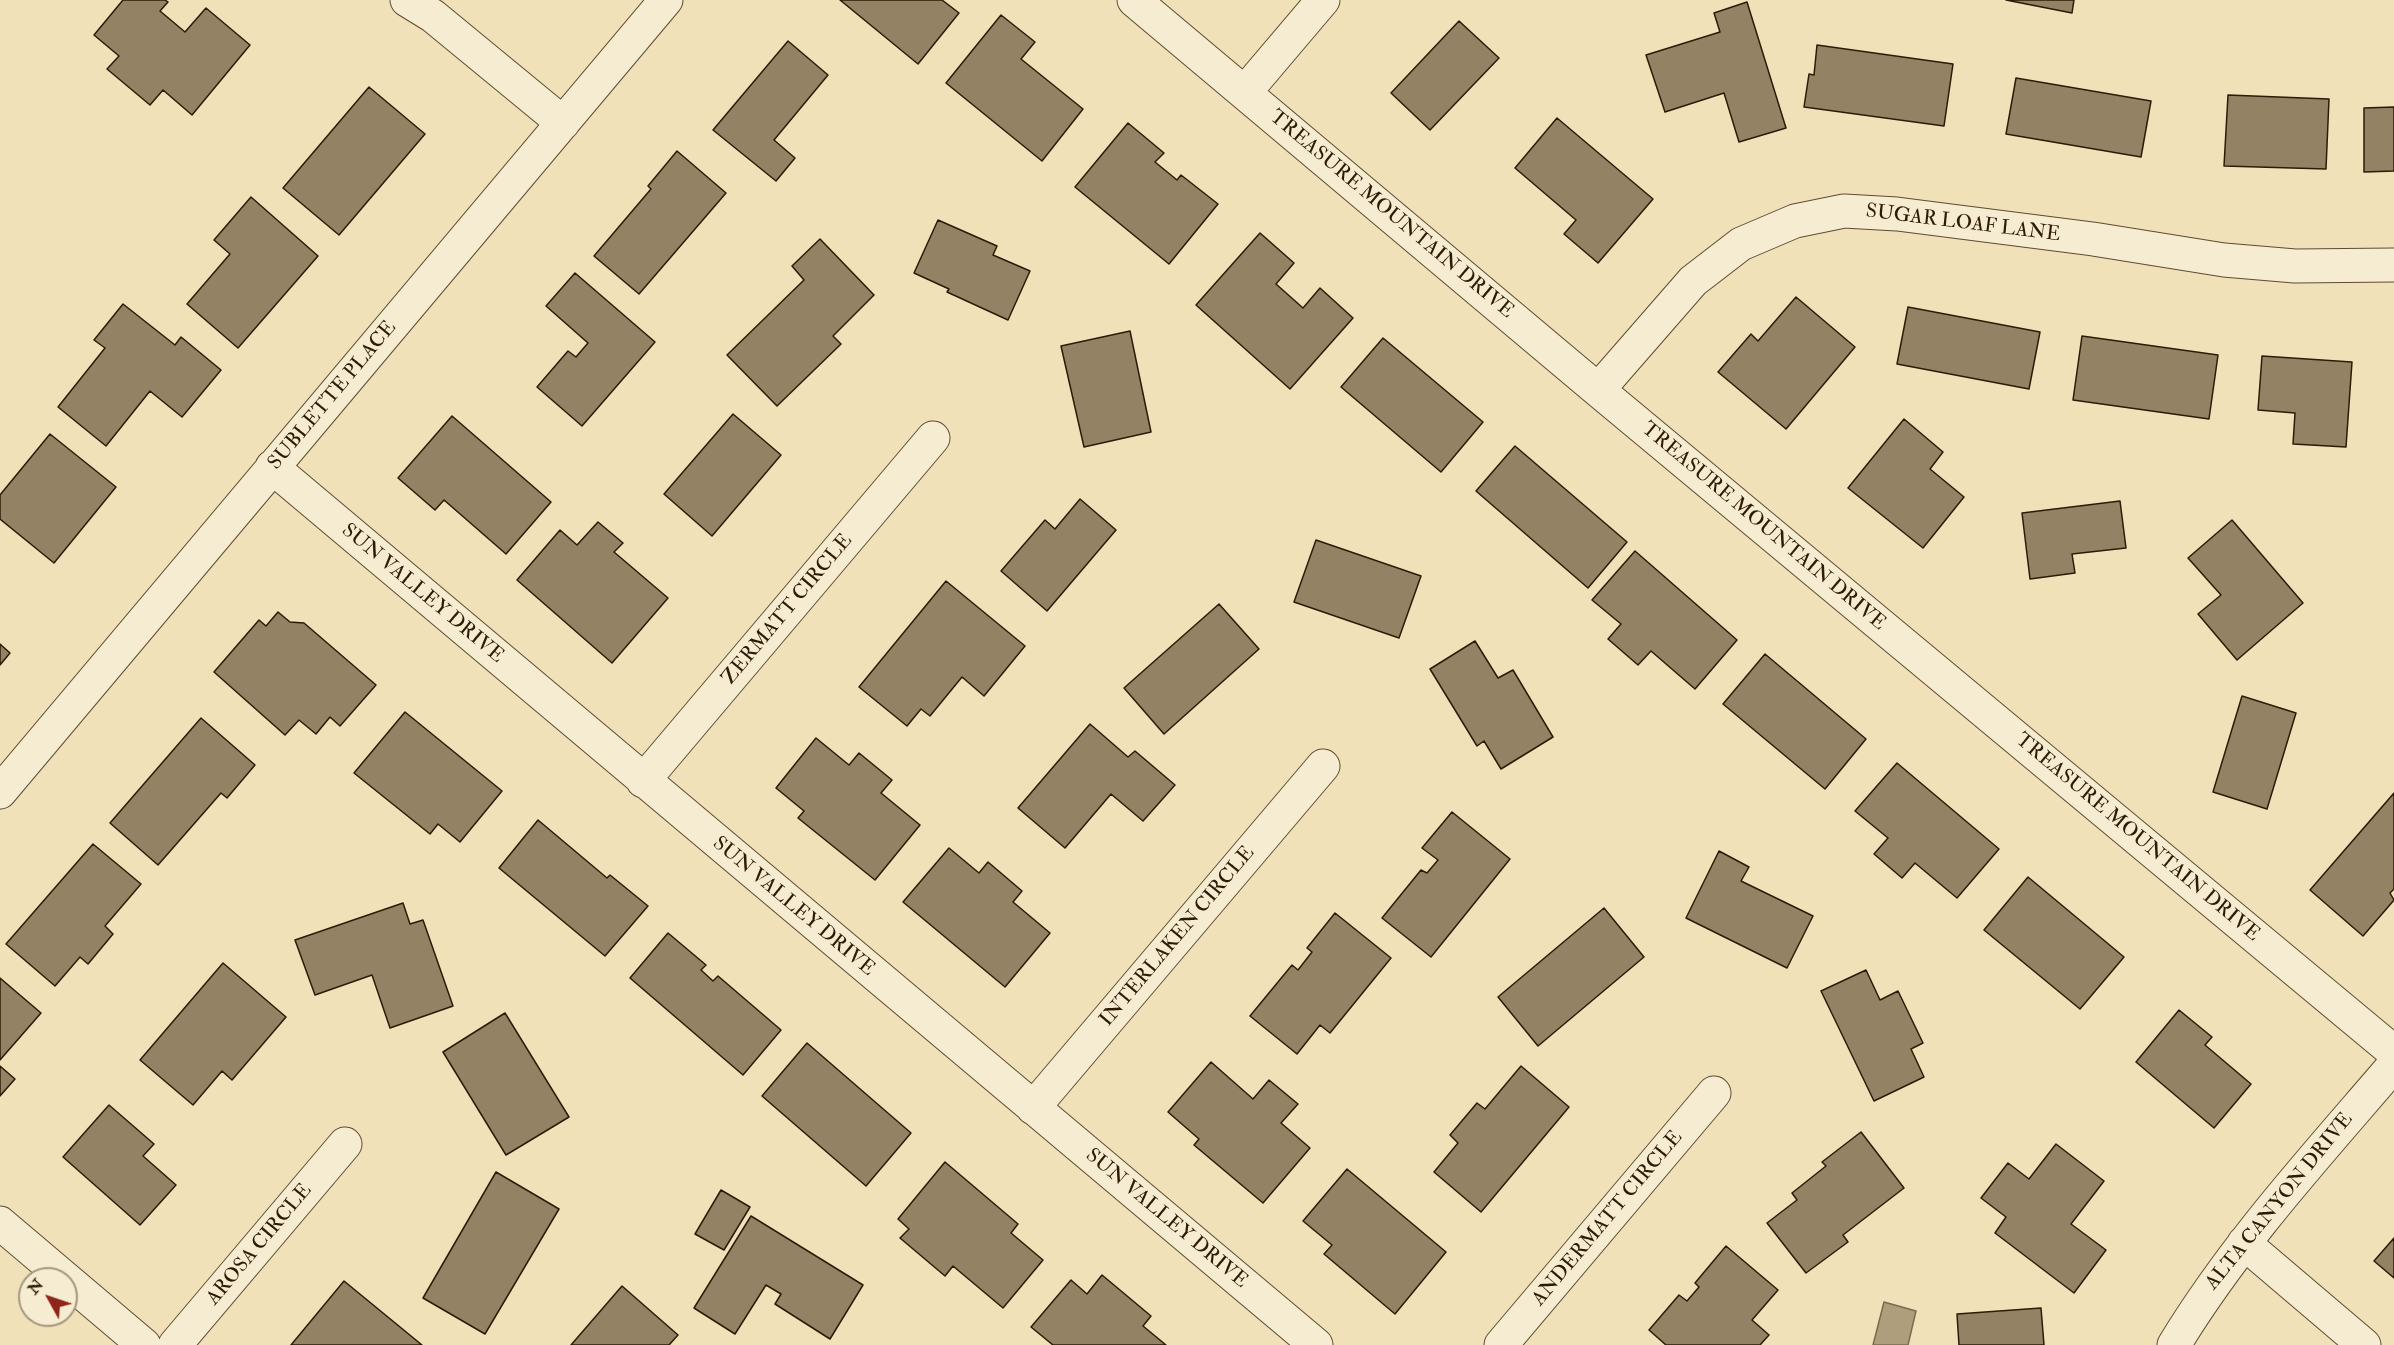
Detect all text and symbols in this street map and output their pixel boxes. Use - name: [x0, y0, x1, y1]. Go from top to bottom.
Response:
- street label: TREASURE MOUNTAIN DRIVE: [1264, 106, 1518, 324]
- street label: SUGAR LOAF LANE: [1864, 200, 2062, 248]
- street label: SUBLETTE PLACE: [264, 317, 402, 475]
- street label: TREASURE MOUNTAIN DRIVE: [1636, 418, 1890, 636]
- street label: SUN VALLEY DRIVE: [336, 519, 508, 669]
- street label: ZERMATT CIRCLE: [718, 530, 858, 690]
- street label: TREASURE MOUNTAIN DRIVE: [2010, 729, 2264, 947]
- street label: SUN VALLEY DRIVE: [707, 832, 879, 982]
- street label: INTERLAKEN CIRCLE: [1096, 842, 1260, 1032]
- street label: ALTA CANYON DRIVE: [2201, 1109, 2359, 1295]
- street label: ANDERMATT CIRCLE: [1528, 1127, 1688, 1311]
- street label: SUN VALLEY DRIVE: [1080, 1144, 1252, 1294]
- street label: AROSA CIRCLE: [202, 1179, 318, 1311]
- north arrow: [18, 1267, 78, 1327]
- text: N: [23, 1275, 48, 1299]

